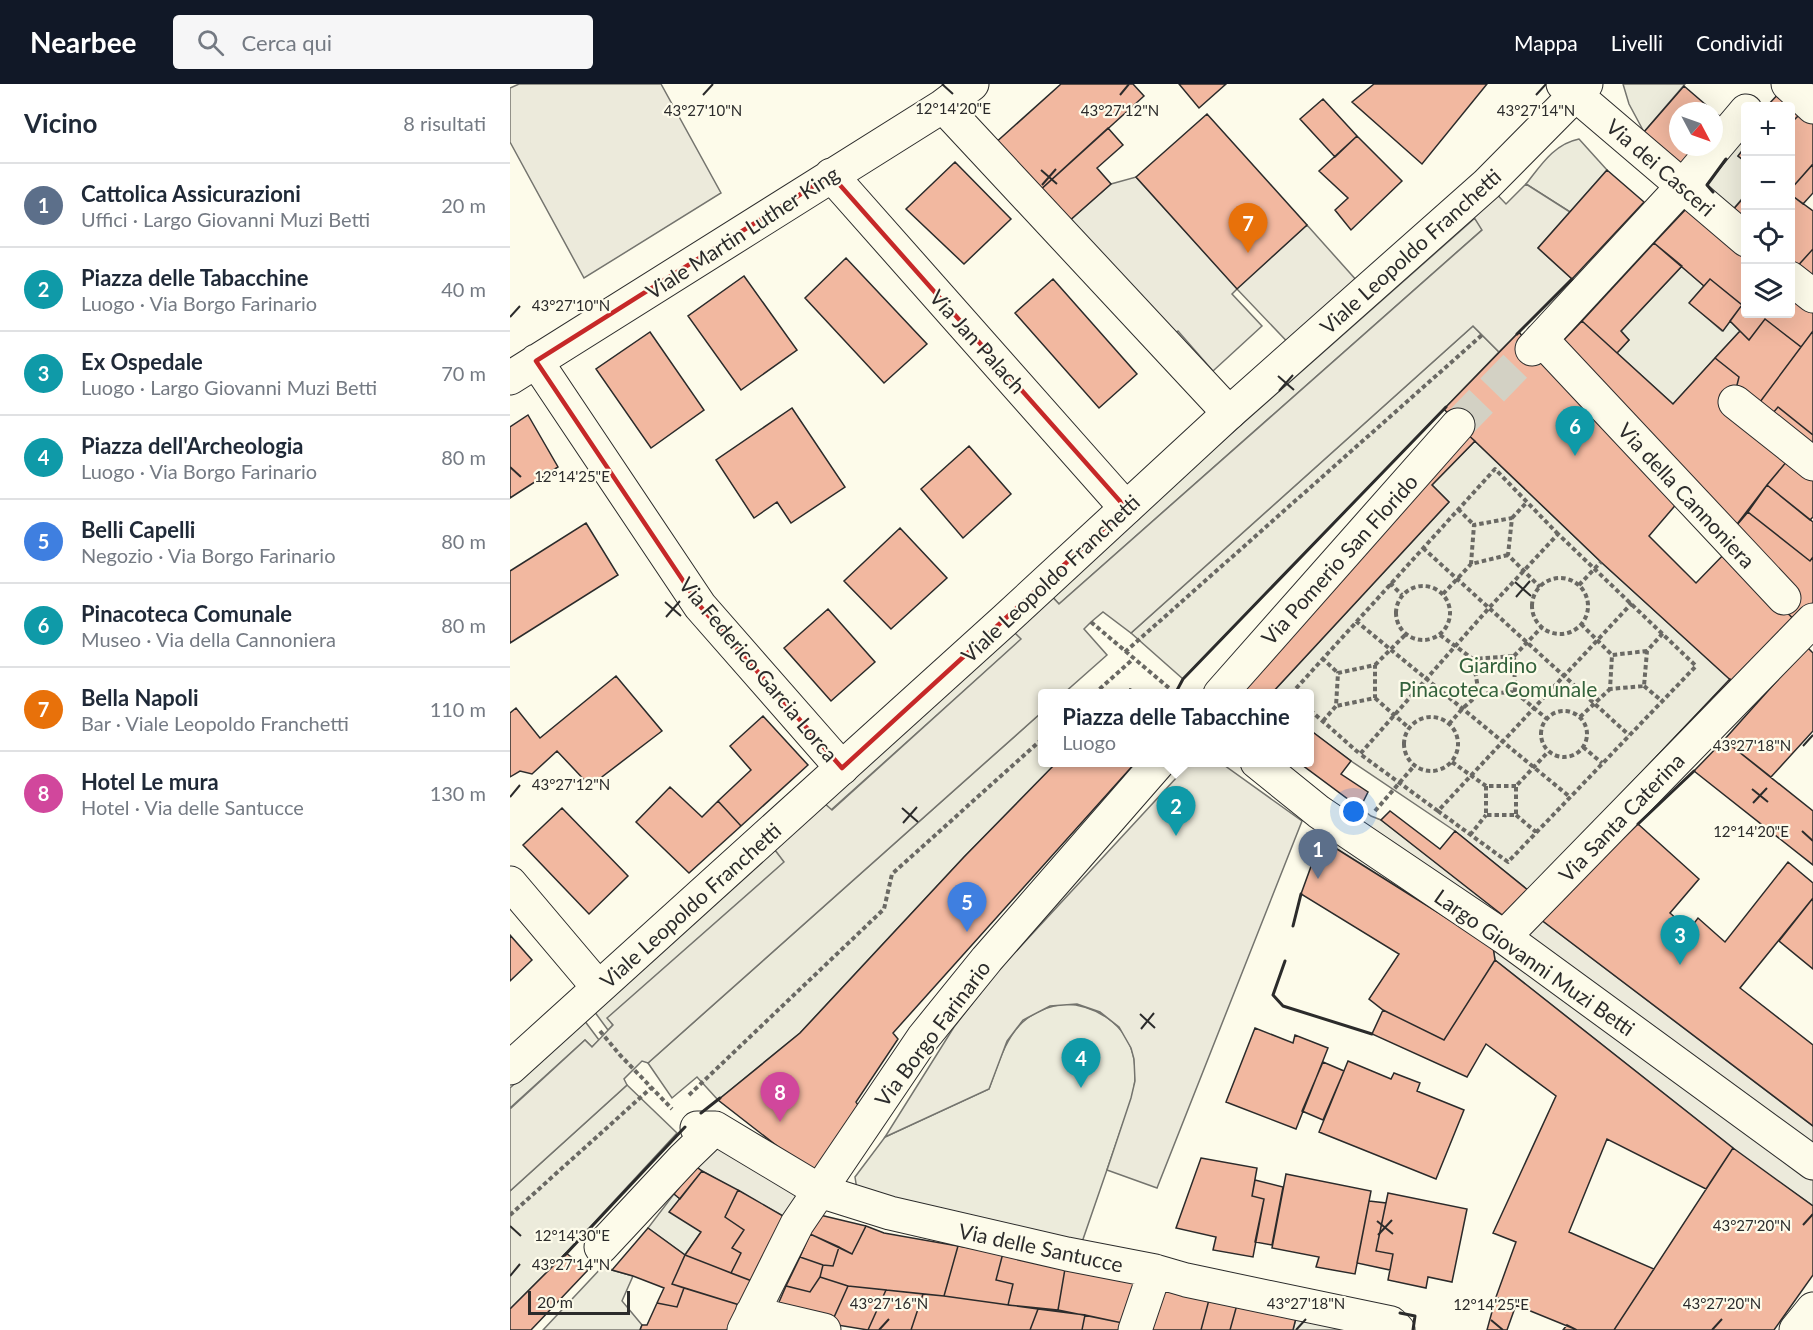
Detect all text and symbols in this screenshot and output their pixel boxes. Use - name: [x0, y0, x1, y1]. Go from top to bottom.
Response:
- search box: [173, 15, 593, 69]
- text: Nearbee: [30, 25, 137, 59]
- icon: search: [194, 26, 227, 59]
- text: Cerca qui: [242, 29, 332, 56]
- text: Mappa: [1514, 30, 1578, 55]
- text: Livelli: [1611, 30, 1663, 55]
- text: Condividi: [1696, 30, 1783, 55]
- text: 12°14'20"E: [915, 99, 991, 117]
- text: 43°27'10"N: [664, 101, 742, 119]
- text: 43°27'12"N: [1081, 101, 1159, 119]
- text: 43°27'14"N: [1497, 101, 1575, 119]
- north arrow: [1669, 102, 1723, 156]
- map controls: [1741, 102, 1795, 318]
- button: +: [1741, 102, 1795, 156]
- text: Vicino: [24, 107, 97, 139]
- text: 8 risultati: [403, 111, 486, 135]
- street label: Via dei Casceri: [1602, 113, 1720, 221]
- button: −: [1741, 156, 1795, 210]
- street label: Viale Martin Luther King: [641, 160, 843, 304]
- street label: Viale Leopoldo Franchetti: [1314, 163, 1506, 339]
- text: Cattolica Assicurazioni: [81, 180, 301, 207]
- text: 1: [38, 193, 49, 217]
- text: 20 m: [441, 193, 486, 217]
- pin: 7: [1228, 204, 1268, 253]
- text: Uffici · Largo Giovanni Muzi Betti: [81, 207, 370, 231]
- button: locate: [1741, 210, 1795, 264]
- text: Piazza delle Tabacchine: [81, 264, 308, 291]
- button: layers: [1741, 264, 1795, 318]
- text: 2: [38, 277, 49, 301]
- text: 40 m: [441, 277, 486, 301]
- street label: Via Jan Palach: [925, 284, 1031, 398]
- text: Luogo · Via Borgo Farinario: [81, 291, 317, 315]
- text: 43°27'10"N: [532, 296, 610, 314]
- text: Ex Ospedale: [81, 348, 203, 375]
- text: 3: [38, 361, 49, 385]
- text: 70 m: [441, 361, 486, 385]
- text: Luogo · Largo Giovanni Muzi Betti: [81, 375, 377, 399]
- pin: 6: [1556, 406, 1594, 456]
- street label: Via della Cannoniera: [1613, 417, 1761, 573]
- text: Piazza dell'Archeologia: [81, 432, 304, 459]
- text: 4: [38, 445, 49, 469]
- text: 80 m: [441, 445, 486, 469]
- text: Luogo · Via Borgo Farinario: [81, 459, 317, 483]
- text: 12°14'25"E: [534, 467, 610, 485]
- street label: Via Pomerio San Florido: [1256, 468, 1422, 649]
- street label: Viale Leopoldo Franchetti: [956, 489, 1144, 667]
- text: Belli Capelli: [81, 516, 195, 543]
- text: 5: [38, 529, 49, 553]
- text: 80 m: [441, 529, 486, 553]
- text: Negozio · Via Borgo Farinario: [81, 543, 336, 567]
- street label: Via Federico Garcia Lorca: [674, 572, 844, 766]
- text: Pinacoteca Comunale: [81, 600, 292, 627]
- text: 6: [38, 613, 49, 637]
- text: 80 m: [441, 613, 486, 637]
- text: Museo · Via della Cannoniera: [81, 627, 336, 651]
- park label: Giardino Pinacoteca Comunale: [1399, 652, 1597, 701]
- text: Bella Napoli: [81, 684, 199, 711]
- popup: [1038, 689, 1314, 767]
- text: 7: [38, 697, 49, 721]
- text: 110 m: [430, 697, 486, 721]
- text: Piazza delle Tabacchine: [1062, 703, 1290, 730]
- text: Bar · Viale Leopoldo Franchetti: [81, 711, 349, 735]
- text: Luogo: [1062, 730, 1116, 754]
- text: 43°27'18"N: [1713, 736, 1791, 754]
- street label: Via Santa Caterina: [1553, 747, 1689, 887]
- text: Hotel Le mura: [81, 768, 219, 795]
- text: 43°27'12"N: [532, 775, 610, 793]
- text: 8: [38, 781, 49, 805]
- text: 130 m: [430, 781, 486, 805]
- pin: 2: [1156, 786, 1196, 836]
- text: Hotel · Via delle Santucce: [81, 795, 304, 819]
- your location: [1339, 797, 1368, 826]
- street label: Viale Leopoldo Franchetti: [594, 817, 786, 993]
- text: 12°14'20"E: [1713, 822, 1789, 840]
- pin: 1: [1298, 830, 1338, 879]
- pin: 5: [948, 882, 986, 932]
- street label: Largo Giovanni Muzi Betti: [1430, 883, 1640, 1041]
- pin: 3: [1660, 916, 1700, 965]
- street label: Via Borgo Farinario: [869, 955, 995, 1111]
- pin: 4: [1062, 1038, 1100, 1088]
- pin: 8: [760, 1072, 800, 1122]
- text: 43°27'20"N: [1713, 1216, 1791, 1234]
- street label: Via delle Santucce: [956, 1217, 1126, 1277]
- text: 12°14'30"E: [534, 1226, 610, 1244]
- text: 43°27'14"N: [532, 1255, 610, 1273]
- scale bar: [528, 1288, 630, 1316]
- text: 20 m: [537, 1292, 573, 1311]
- text: 43°27'16"N: [850, 1294, 928, 1312]
- text: 43°27'18"N: [1267, 1294, 1345, 1312]
- text: 43°27'20"N: [1683, 1294, 1761, 1312]
- text: 12°14'25"E: [1453, 1295, 1529, 1313]

